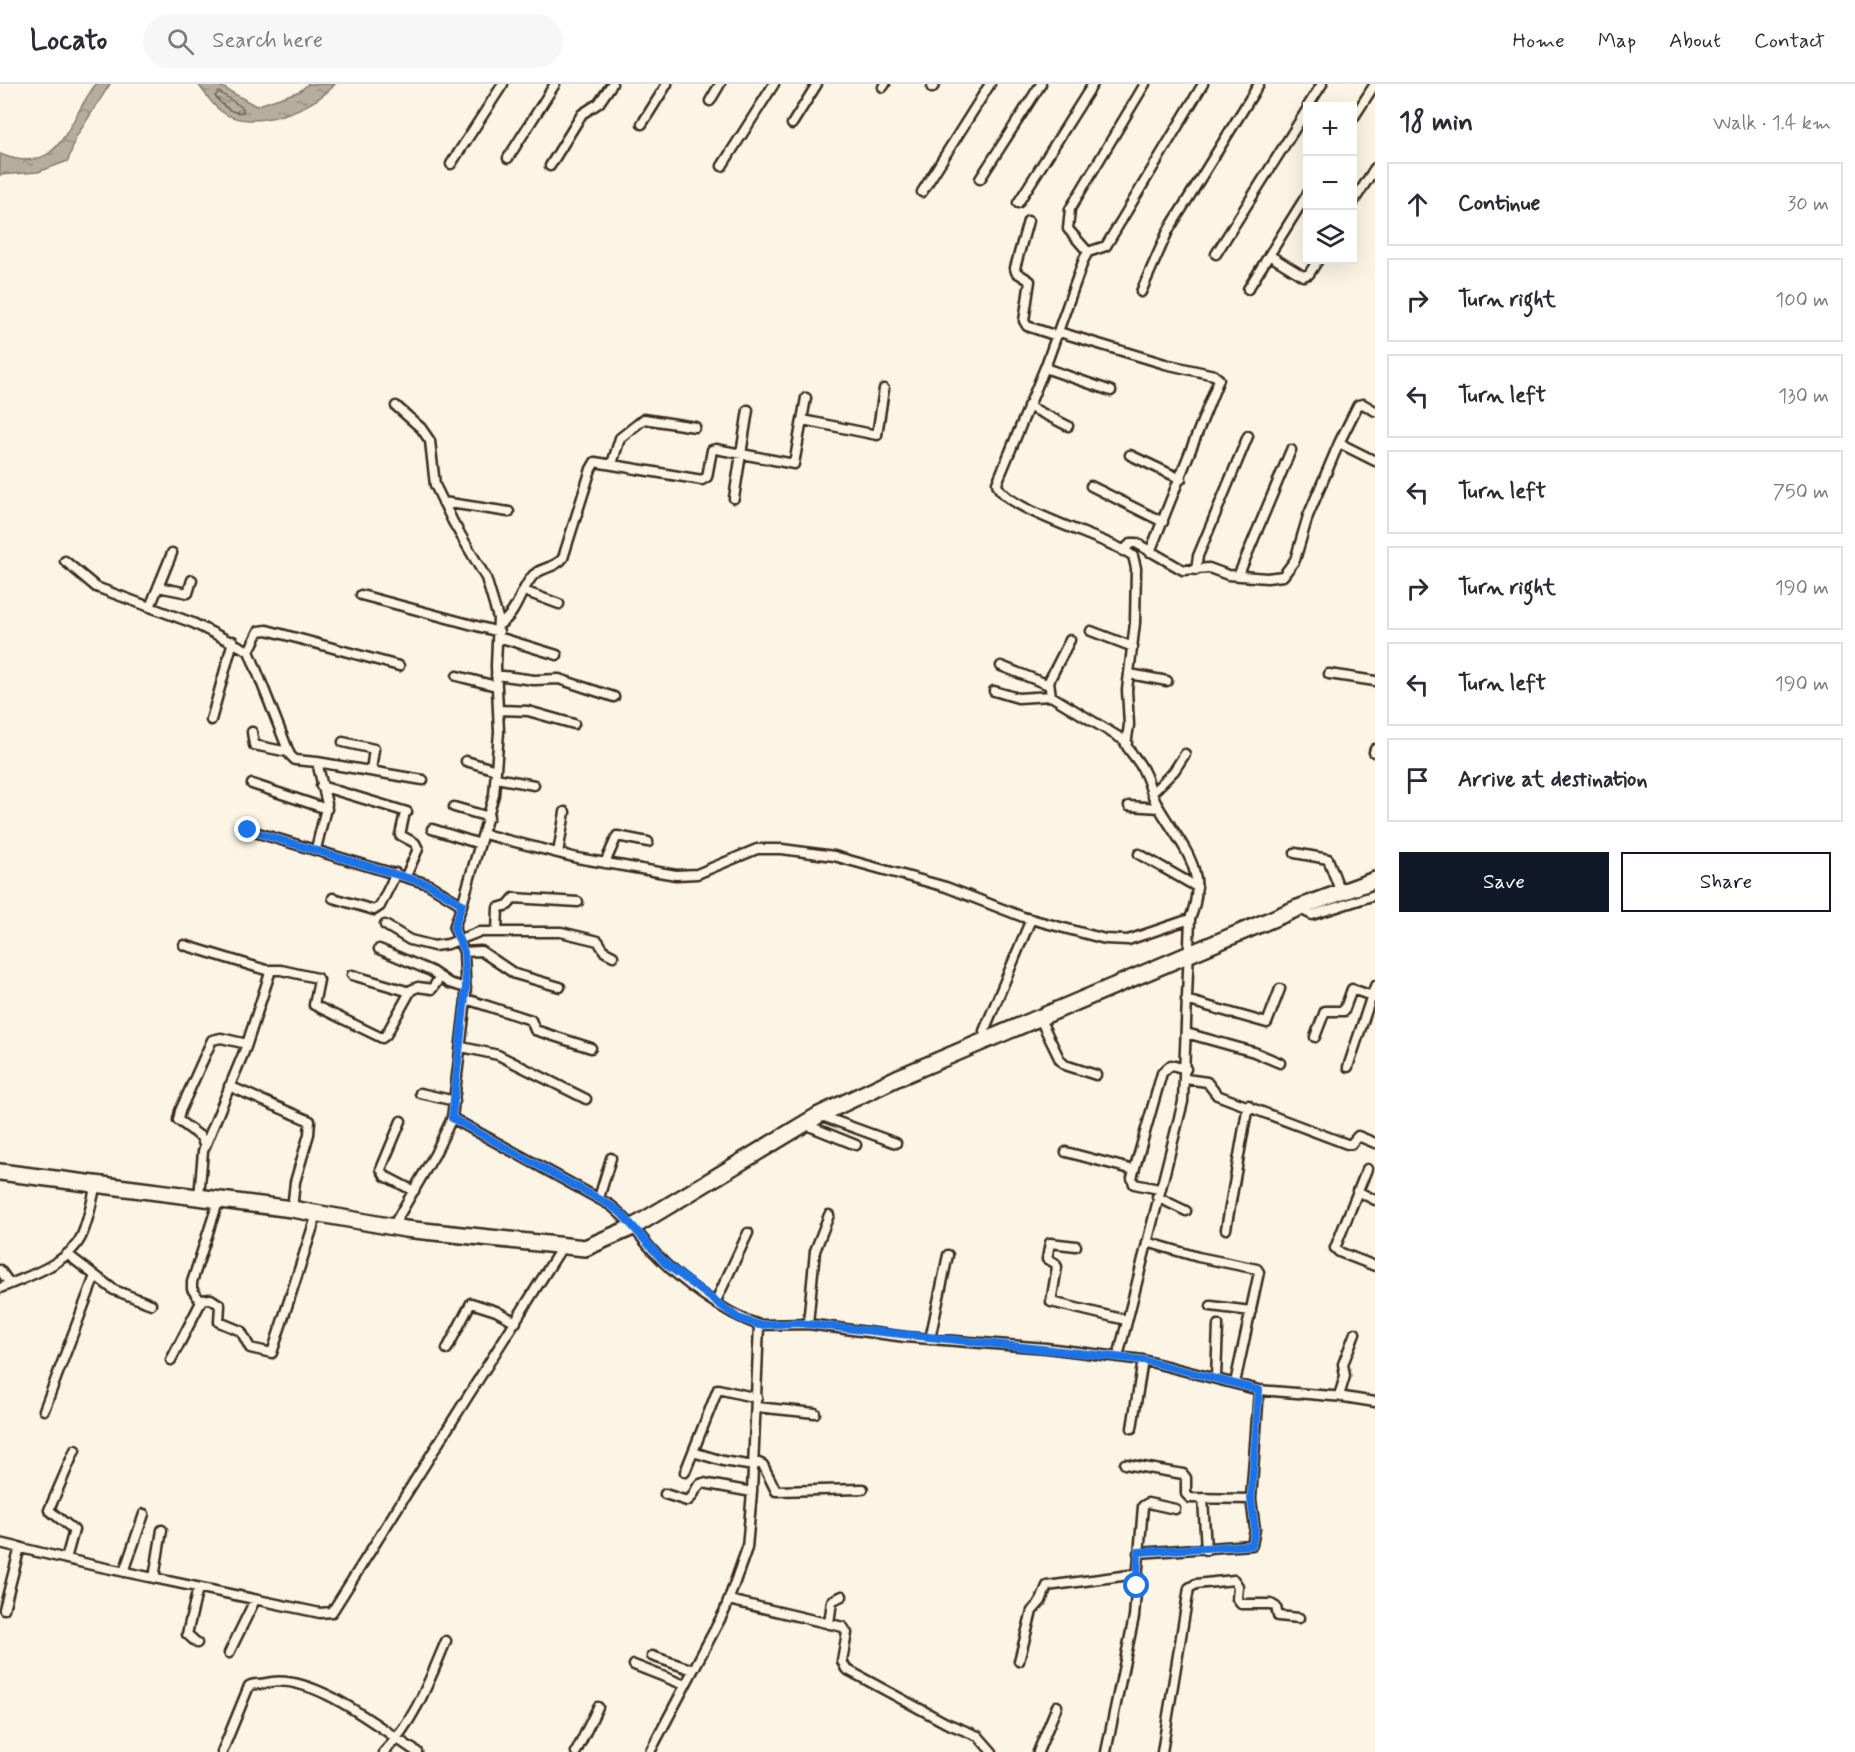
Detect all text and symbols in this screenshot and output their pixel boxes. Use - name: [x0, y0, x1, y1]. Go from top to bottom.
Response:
- search box: [143, 14, 563, 68]
- text: Locato: [30, 23, 107, 60]
- icon: search: [164, 25, 197, 58]
- text: Search here: [212, 27, 323, 55]
- text: Home: [1513, 27, 1565, 55]
- text: Map: [1598, 27, 1636, 55]
- text: About: [1669, 27, 1721, 55]
- text: Contact: [1754, 27, 1825, 55]
- map controls: [1303, 102, 1357, 264]
- button: +: [1303, 102, 1357, 156]
- text: 18 min: [1399, 106, 1473, 140]
- text: Walk · 1.4 km: [1713, 110, 1831, 137]
- button: −: [1303, 156, 1357, 210]
- icon: ahead: [1401, 188, 1434, 221]
- text: Continue: [1458, 190, 1540, 218]
- text: 30 m: [1787, 191, 1829, 218]
- button: layers: [1303, 210, 1357, 264]
- icon: right: [1401, 284, 1434, 317]
- text: Turn right: [1458, 286, 1556, 314]
- text: 100 m: [1775, 287, 1829, 314]
- icon: left: [1401, 380, 1434, 413]
- text: Turn left: [1458, 382, 1546, 410]
- text: 130 m: [1778, 383, 1829, 410]
- icon: left: [1401, 476, 1434, 509]
- text: Turn left: [1458, 478, 1546, 506]
- text: 750 m: [1773, 479, 1829, 506]
- icon: right: [1401, 572, 1434, 605]
- text: Turn right: [1458, 574, 1556, 602]
- text: 190 m: [1775, 575, 1829, 602]
- icon: left: [1401, 668, 1434, 701]
- text: Turn left: [1458, 670, 1546, 698]
- text: 190 m: [1775, 671, 1829, 698]
- icon: arrive: [1401, 764, 1434, 797]
- text: Arrive at destination: [1458, 766, 1648, 794]
- route end: [234, 816, 260, 842]
- button: Save: [1399, 852, 1609, 912]
- button: Share: [1621, 852, 1831, 912]
- route start: [1123, 1572, 1149, 1598]

